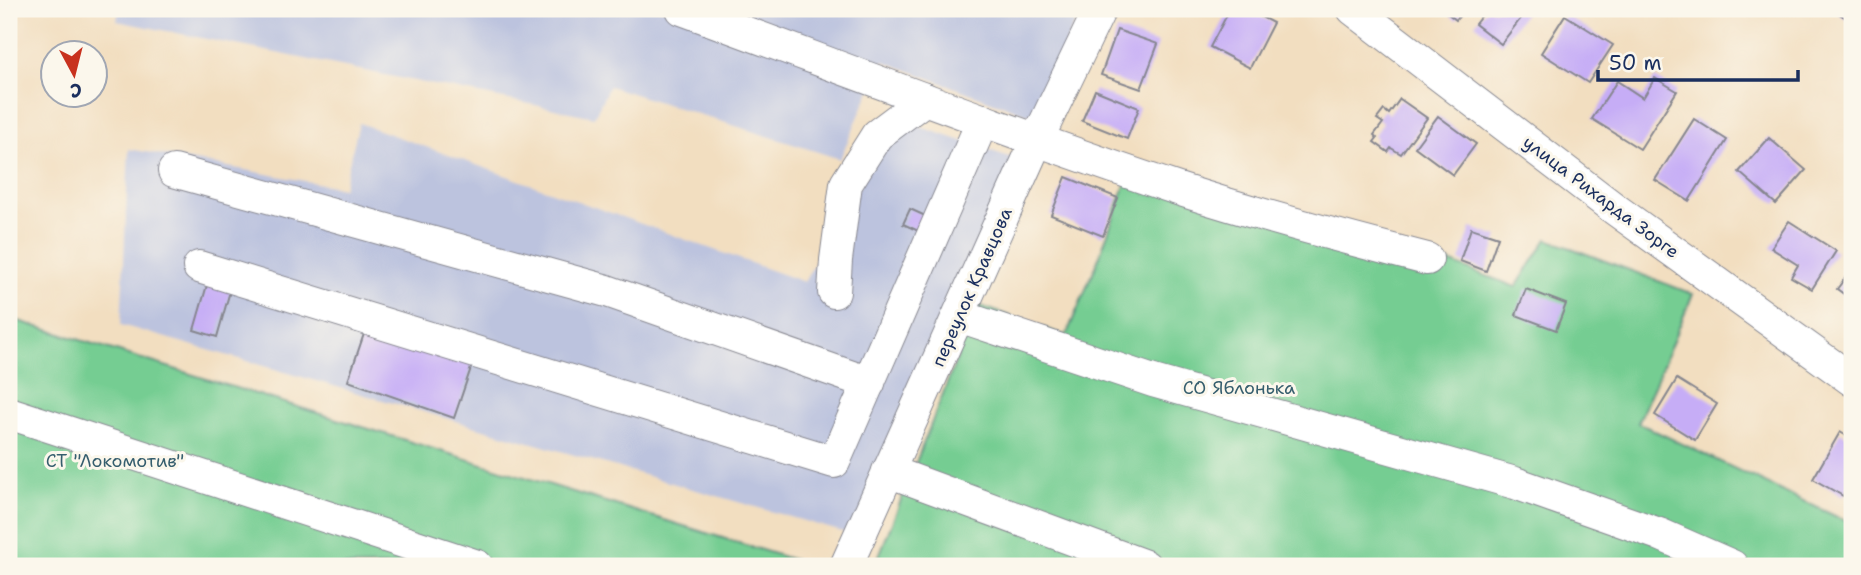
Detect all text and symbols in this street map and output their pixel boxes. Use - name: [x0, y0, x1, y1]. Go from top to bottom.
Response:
- north arrow: [38, 38, 108, 108]
- scale bar: [1598, 38, 1798, 82]
- text: 50 m: [1609, 49, 1662, 77]
- text: С: [69, 77, 83, 103]
- street label: улица Рихарда Зорге: [1518, 130, 1684, 264]
- street label: переулок Кравцова: [926, 204, 1018, 370]
- park label: СО Яблонька: [1183, 376, 1295, 400]
- park label: СТ "Локомотив": [46, 449, 184, 473]

